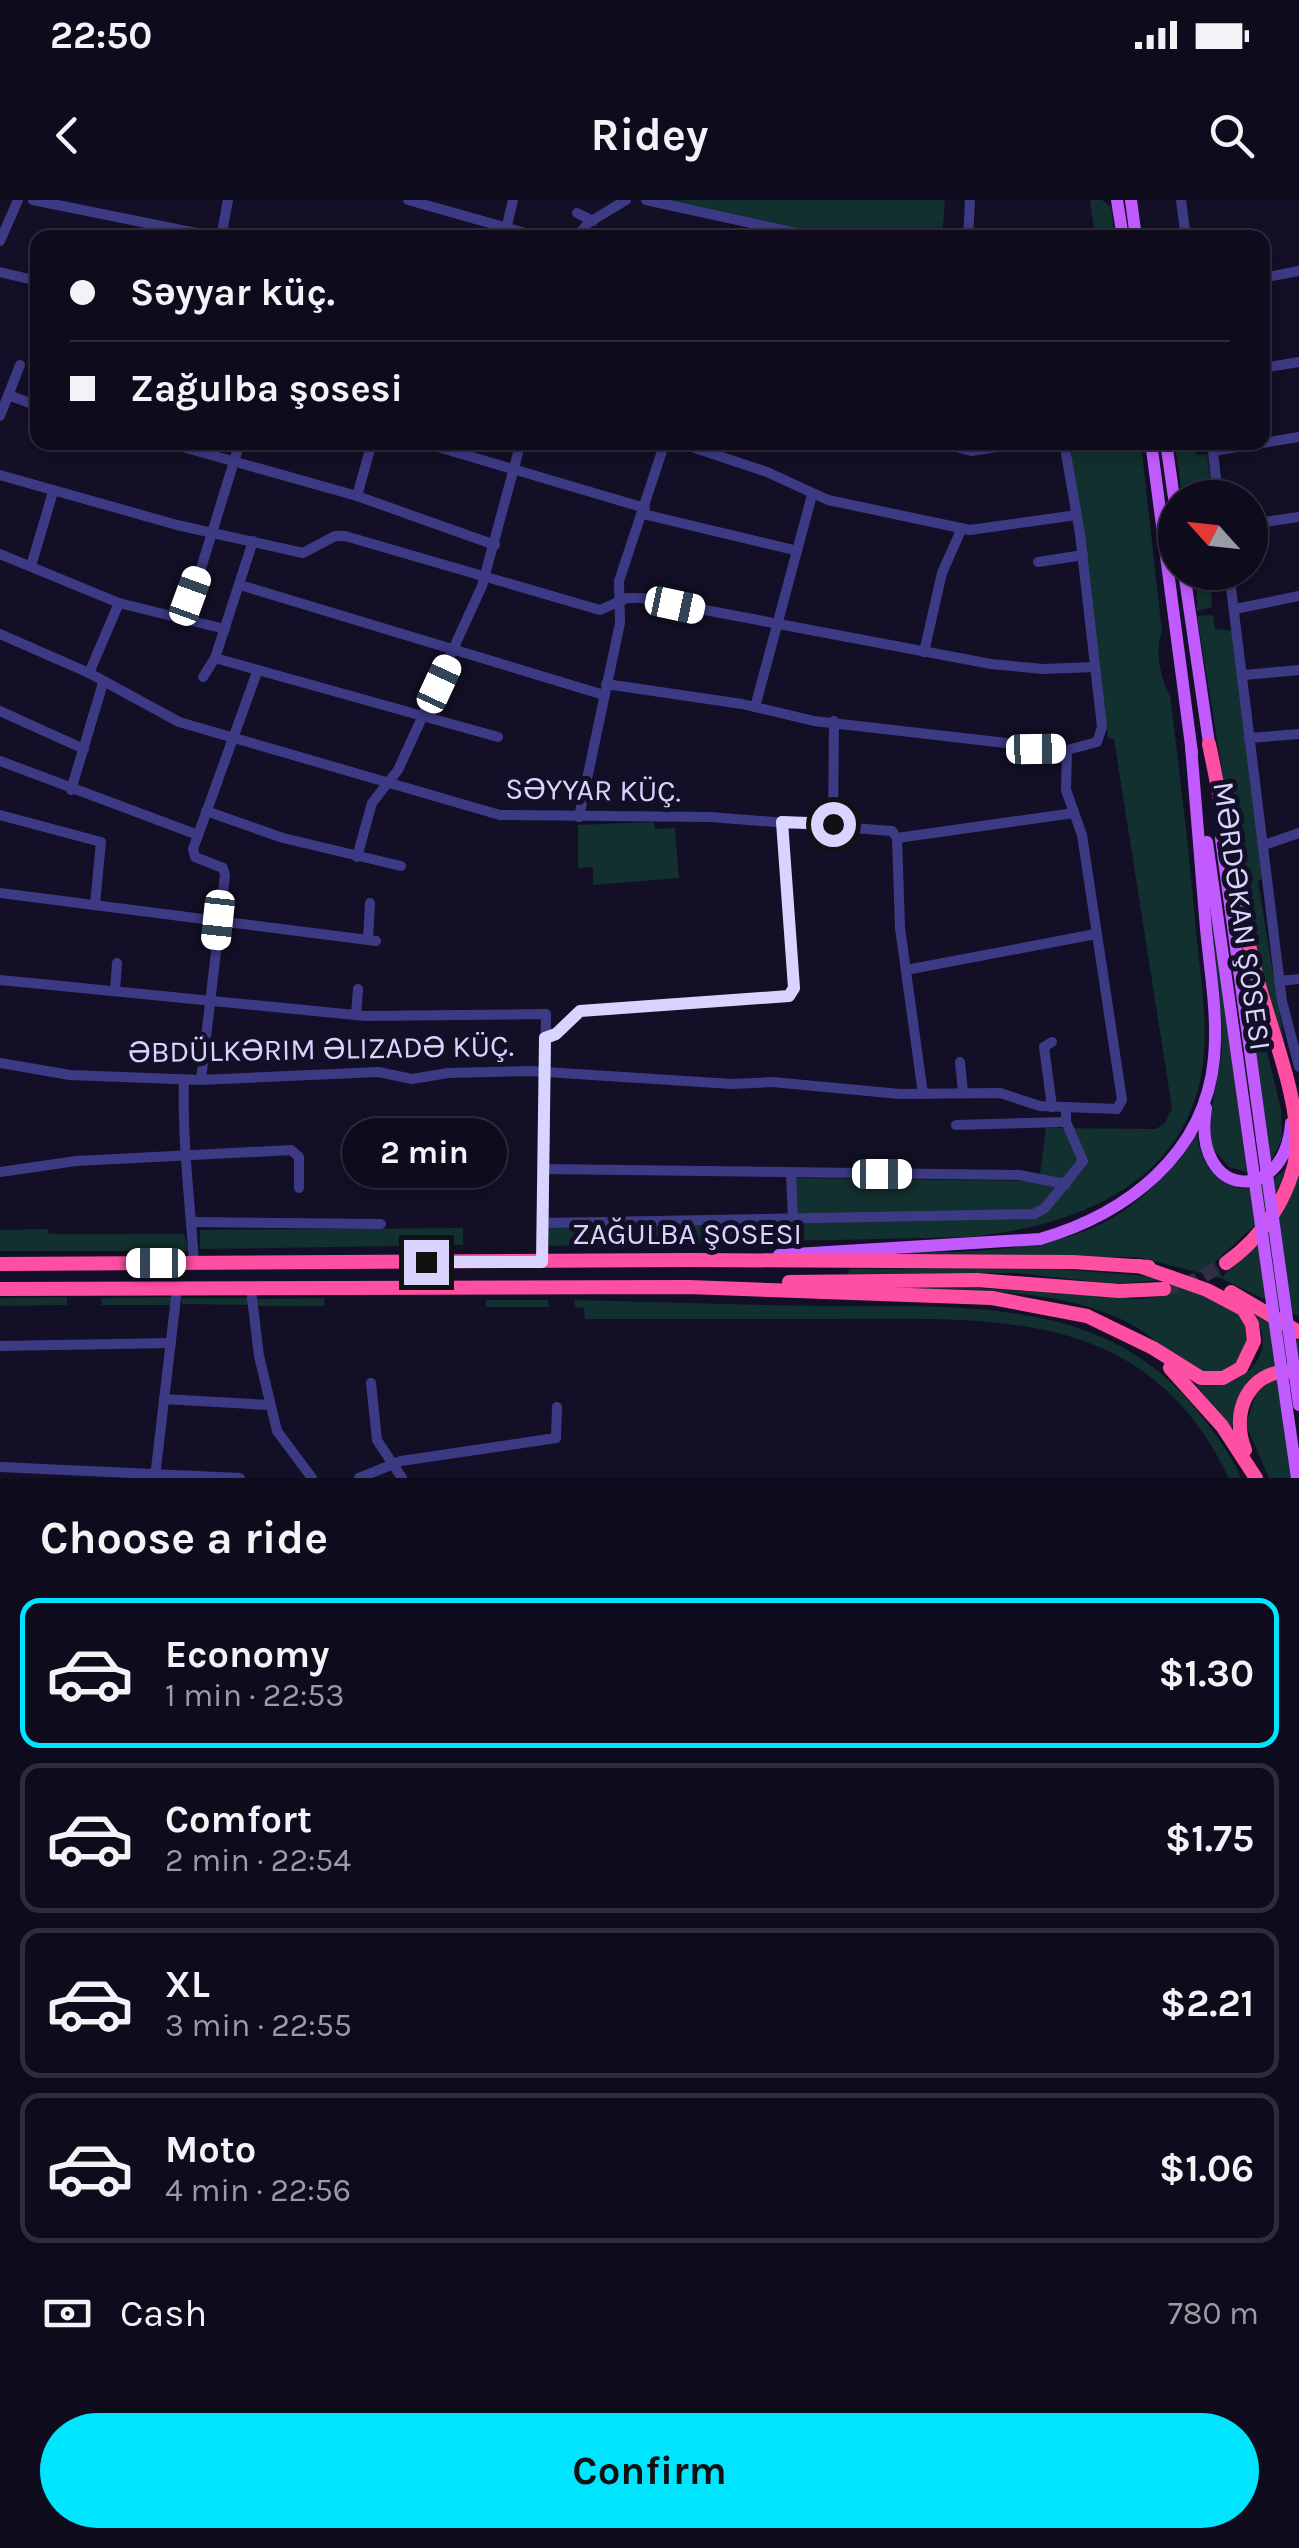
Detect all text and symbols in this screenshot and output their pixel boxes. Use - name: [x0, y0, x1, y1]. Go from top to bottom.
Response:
- text: 22:50: [50, 13, 152, 58]
- icon: back: [40, 108, 95, 163]
- icon: search: [1204, 108, 1259, 163]
- text: Ridey: [591, 109, 708, 161]
- text: Səyyar küç.: [130, 270, 335, 315]
- text: Zağulba şosesi: [130, 366, 403, 411]
- north arrow: [1158, 480, 1268, 590]
- map controls: [1158, 480, 1268, 590]
- car: [166, 563, 214, 629]
- car: [643, 584, 707, 626]
- car: [413, 650, 465, 718]
- car: [1006, 733, 1066, 765]
- street label: SƏYYAR KÜÇ.: [505, 770, 681, 810]
- street label: MƏRDƏKAN ŞOSESI: [1205, 779, 1279, 1053]
- route start: [811, 802, 856, 847]
- car: [200, 889, 236, 951]
- street label: ƏBDÜLKƏRIM ƏLIZADƏ KÜÇ.: [128, 1028, 514, 1070]
- callout: 2 min: [344, 1117, 508, 1187]
- text: 2 min: [380, 1134, 469, 1171]
- car: [852, 1159, 912, 1189]
- street label: ZAĞULBA ŞOSESI: [572, 1216, 802, 1252]
- route end: [404, 1240, 449, 1285]
- car: [126, 1248, 186, 1278]
- text: Choose a ride: [40, 1512, 328, 1564]
- icon: car: [45, 1628, 135, 1718]
- text: Economy: [165, 1632, 329, 1677]
- text: $1.30: [1158, 1651, 1254, 1696]
- text: 1 min · 22:53: [165, 1677, 344, 1714]
- icon: car: [45, 1793, 135, 1883]
- text: Comfort: [165, 1797, 312, 1842]
- text: $1.75: [1165, 1816, 1254, 1861]
- text: 2 min · 22:54: [165, 1842, 351, 1879]
- icon: car: [45, 1958, 135, 2048]
- text: XL: [165, 1962, 210, 2007]
- text: $2.21: [1160, 1981, 1254, 2026]
- text: 3 min · 22:55: [165, 2007, 352, 2044]
- icon: car: [45, 2123, 135, 2213]
- text: Moto: [165, 2127, 256, 2172]
- text: $1.06: [1159, 2146, 1254, 2191]
- text: 4 min · 22:56: [165, 2172, 351, 2209]
- icon: cash: [40, 2286, 95, 2341]
- text: Cash: [120, 2291, 207, 2336]
- text: 780 m: [1168, 2295, 1259, 2332]
- button: Confirm: [40, 2413, 1259, 2528]

